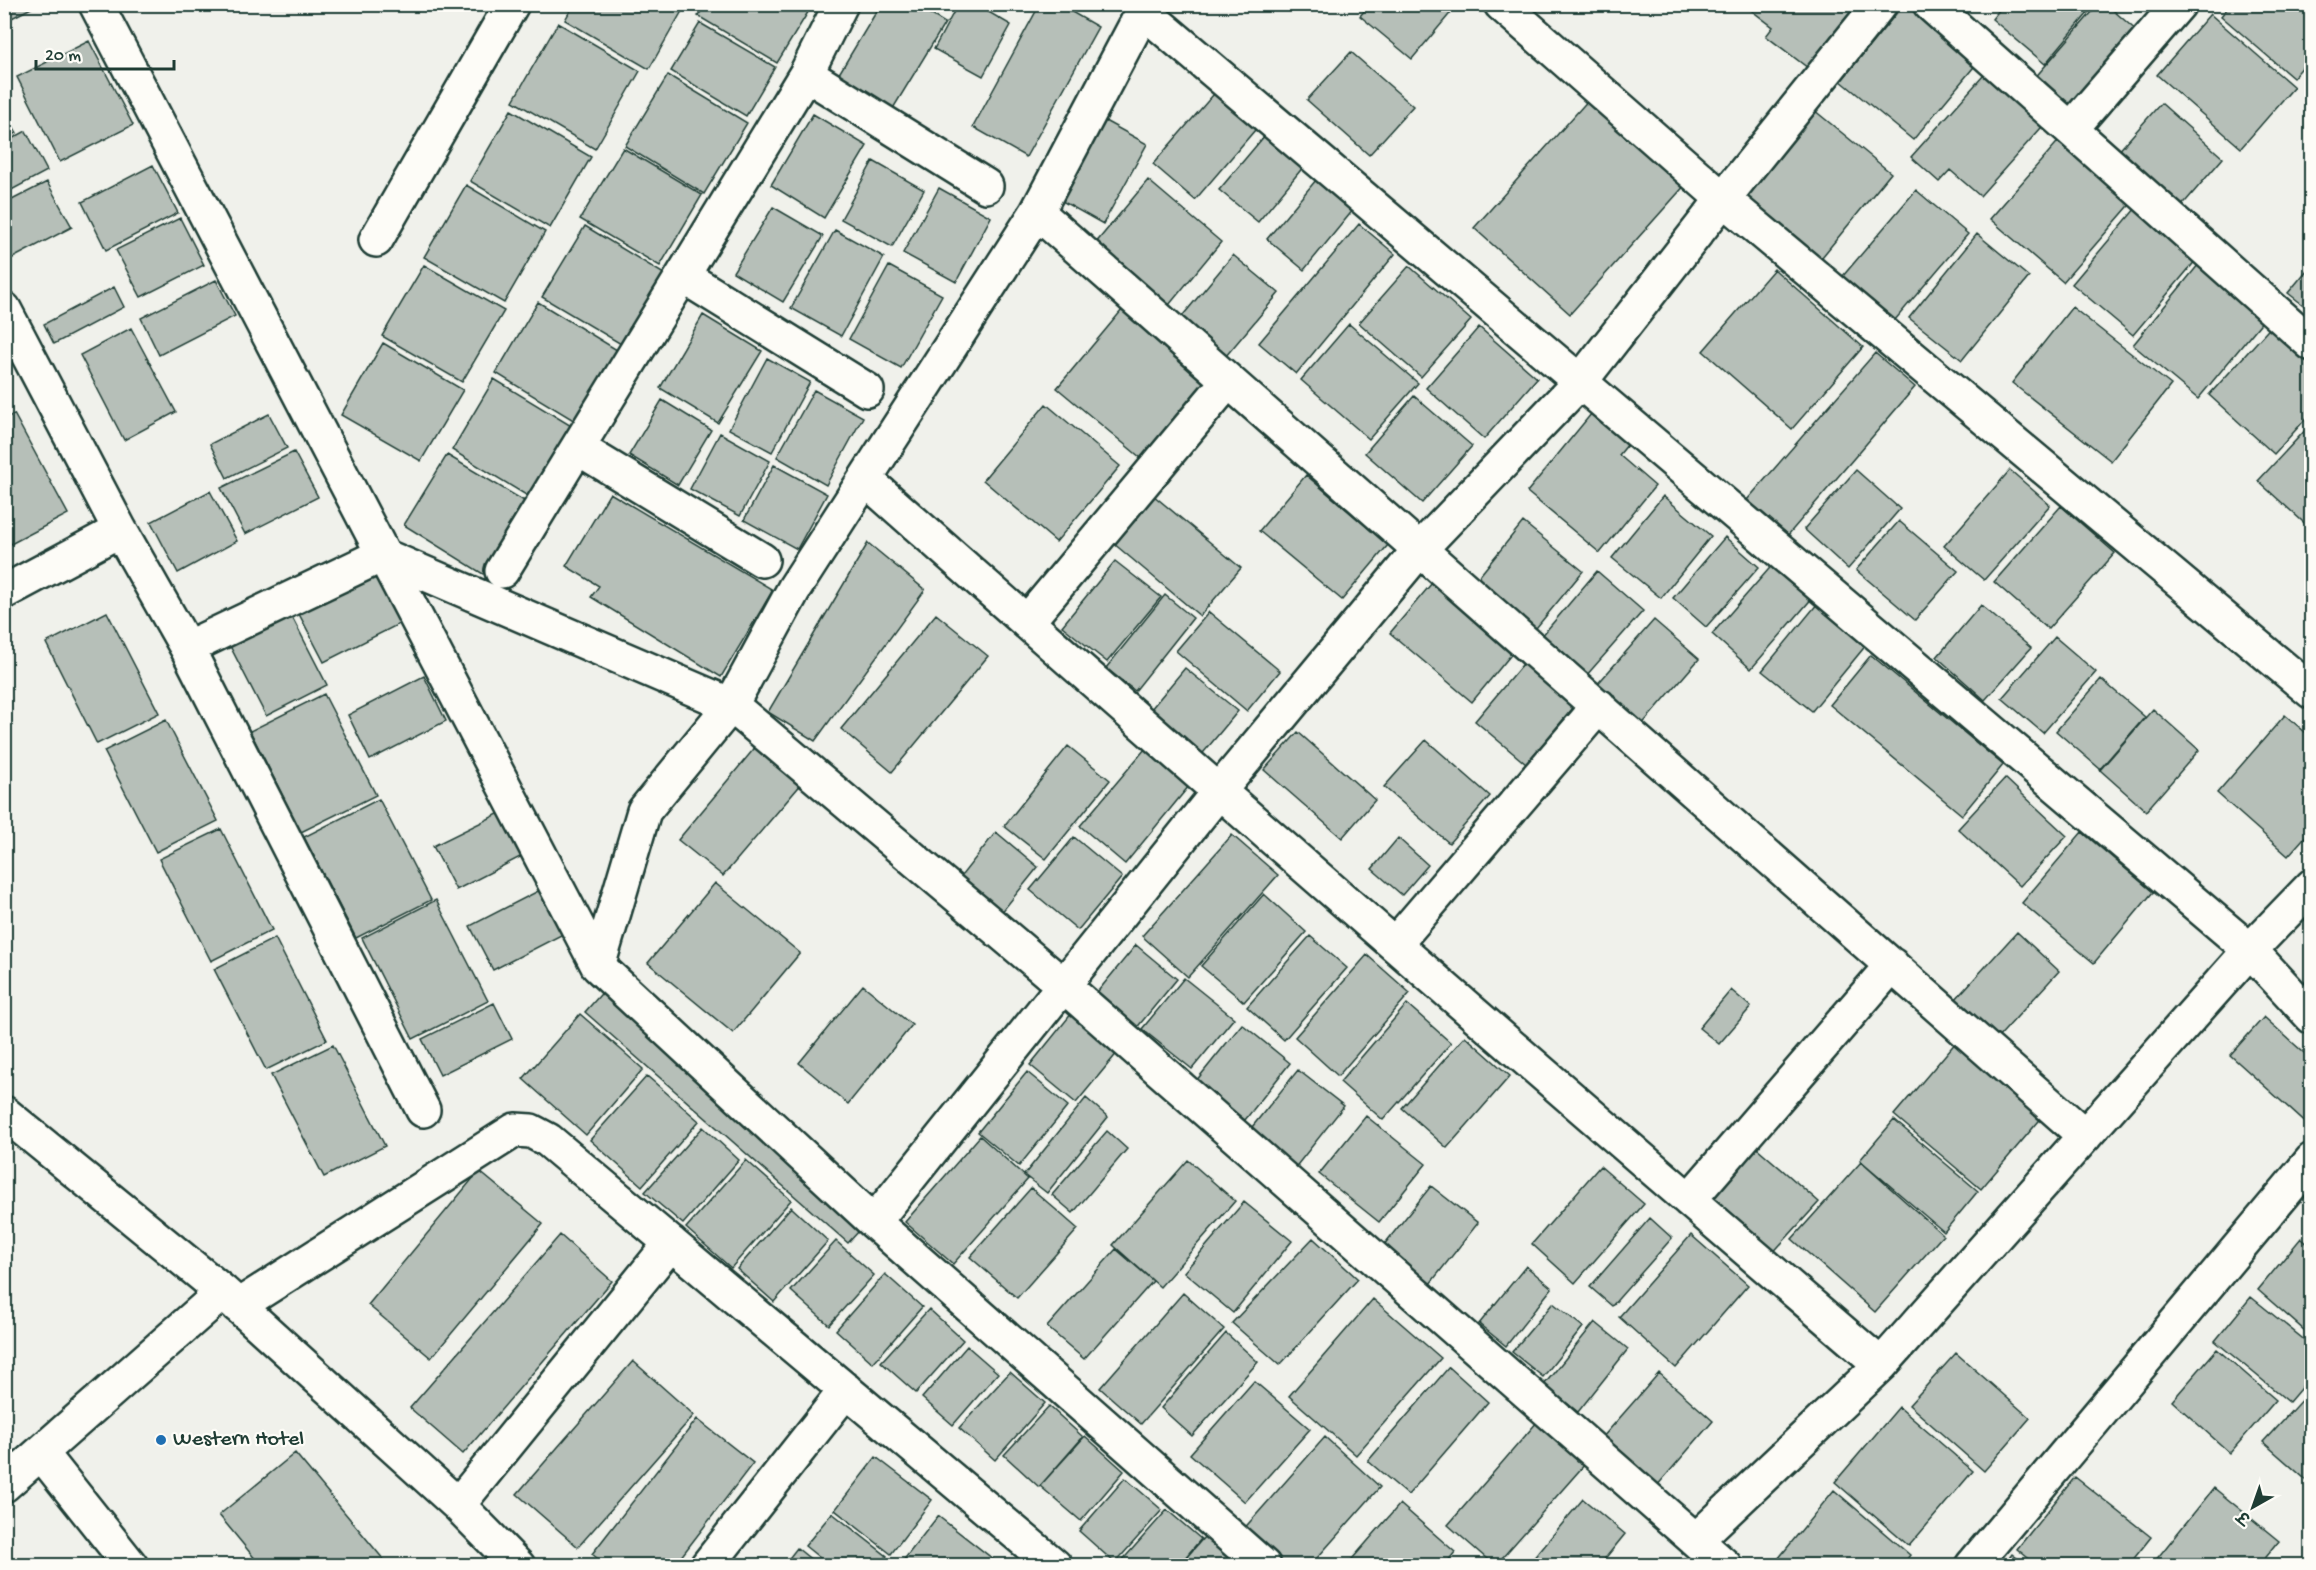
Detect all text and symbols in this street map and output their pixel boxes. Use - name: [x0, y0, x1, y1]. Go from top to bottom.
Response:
- scale bar: [36, 33, 174, 71]
- text: 20 m: [45, 46, 81, 67]
- place label: Western Hotel: [173, 1427, 304, 1453]
- marker: Western Hotel: [154, 1433, 168, 1447]
- north arrow: [2223, 1477, 2283, 1537]
- text: उ: [2234, 1504, 2257, 1528]

